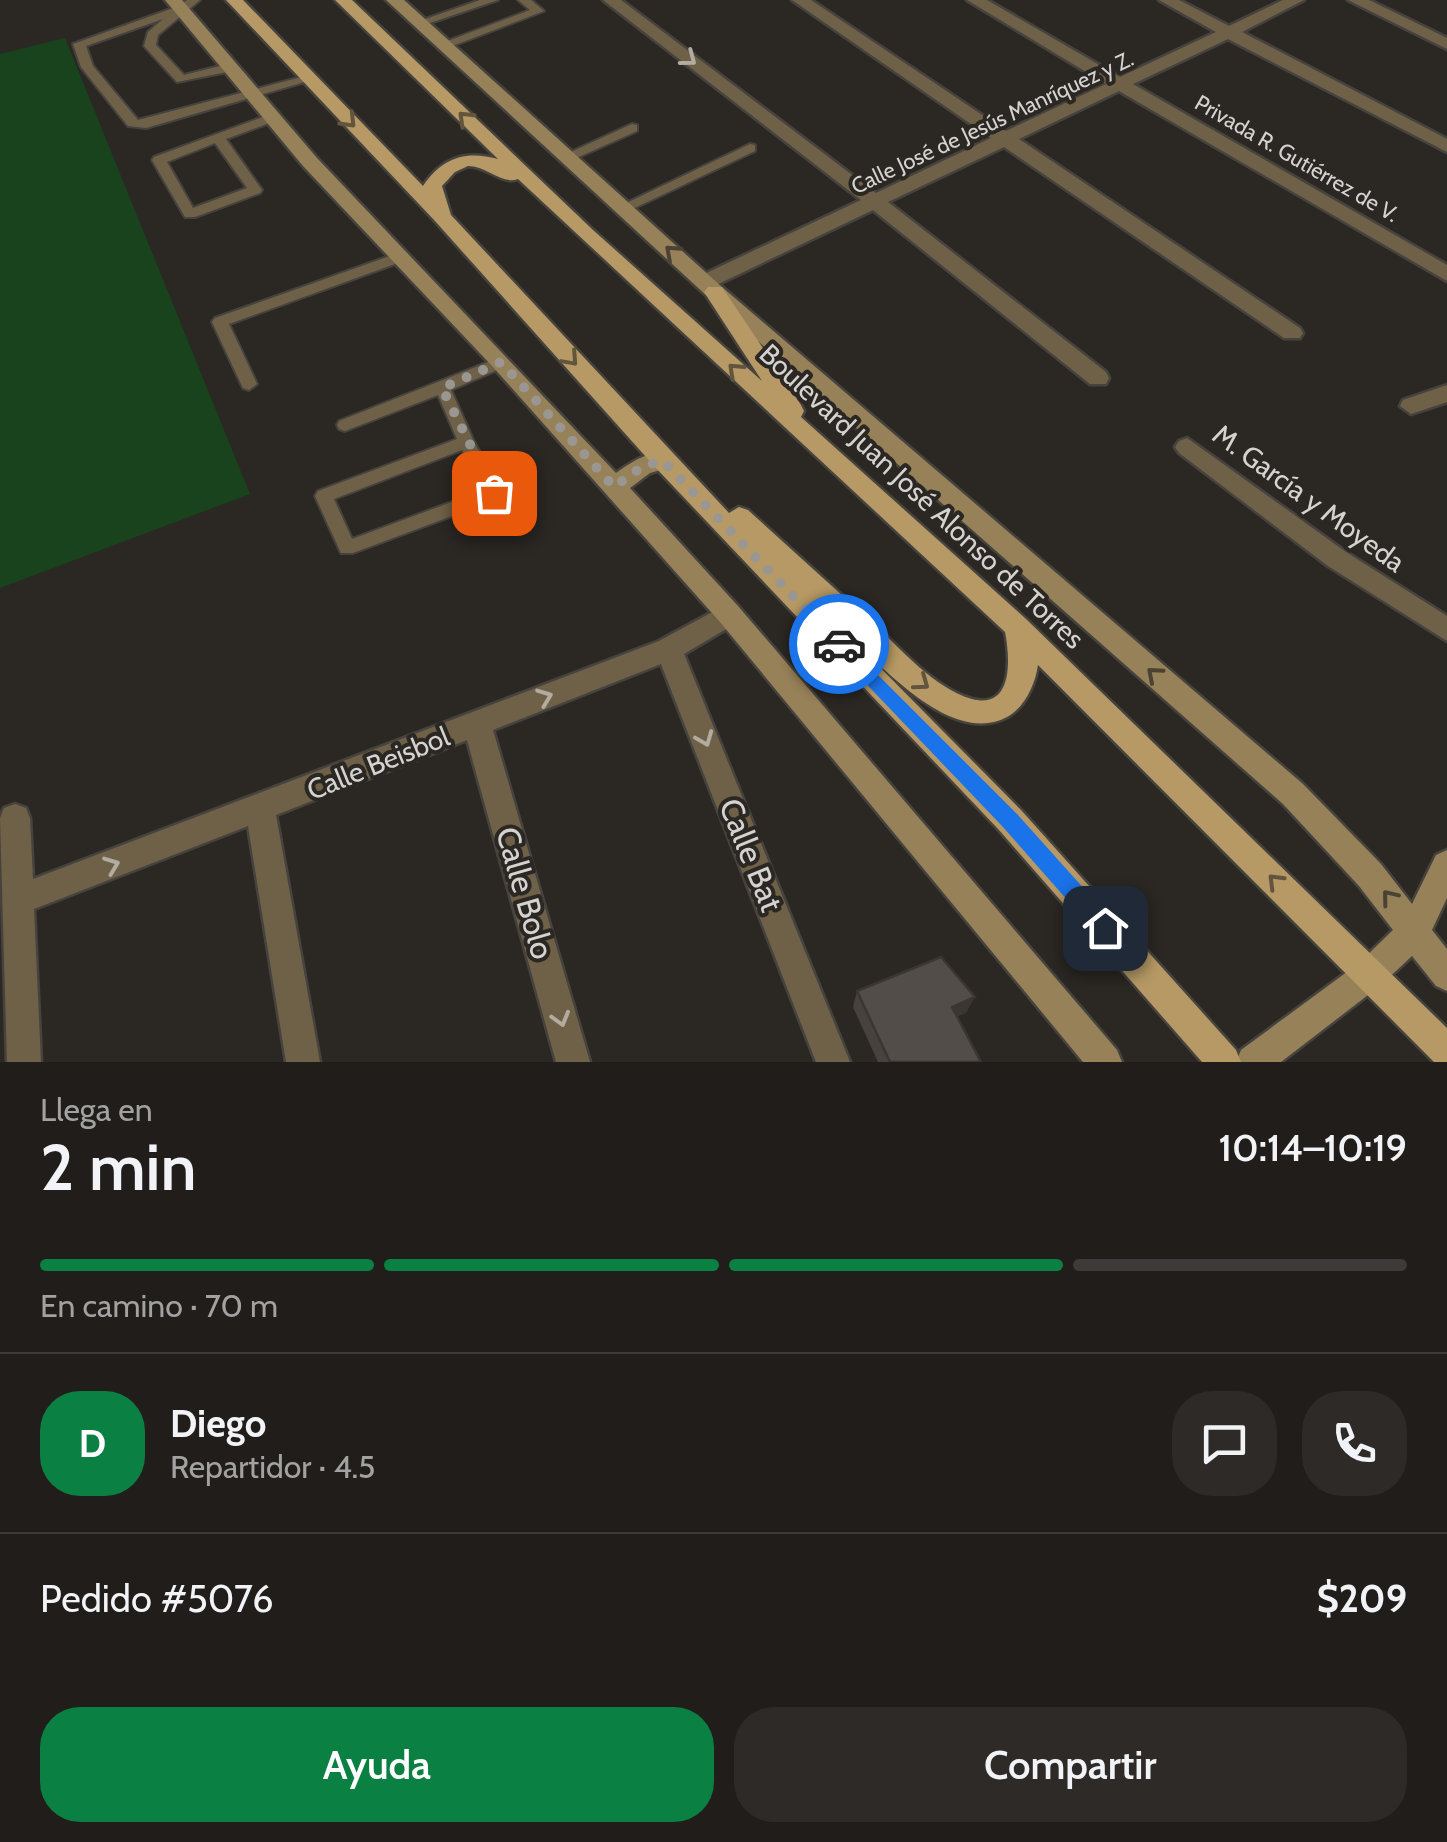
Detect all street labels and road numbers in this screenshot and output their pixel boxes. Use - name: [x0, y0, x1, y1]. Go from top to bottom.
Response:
- street label: Calle José de Jesús Manríquez y Z.: [847, 45, 1138, 200]
- street label: Privada R. Gutiérrez de V.: [1190, 89, 1404, 228]
- street label: Boulevard Juan José Alonso de Torres: [753, 336, 1091, 656]
- street label: M. García y Moyeda: [1206, 417, 1412, 579]
- street label: Calle Beisbol: [302, 719, 455, 807]
- street label: Calle Bat: [711, 793, 792, 917]
- street label: Calle Bolo: [488, 822, 563, 963]

